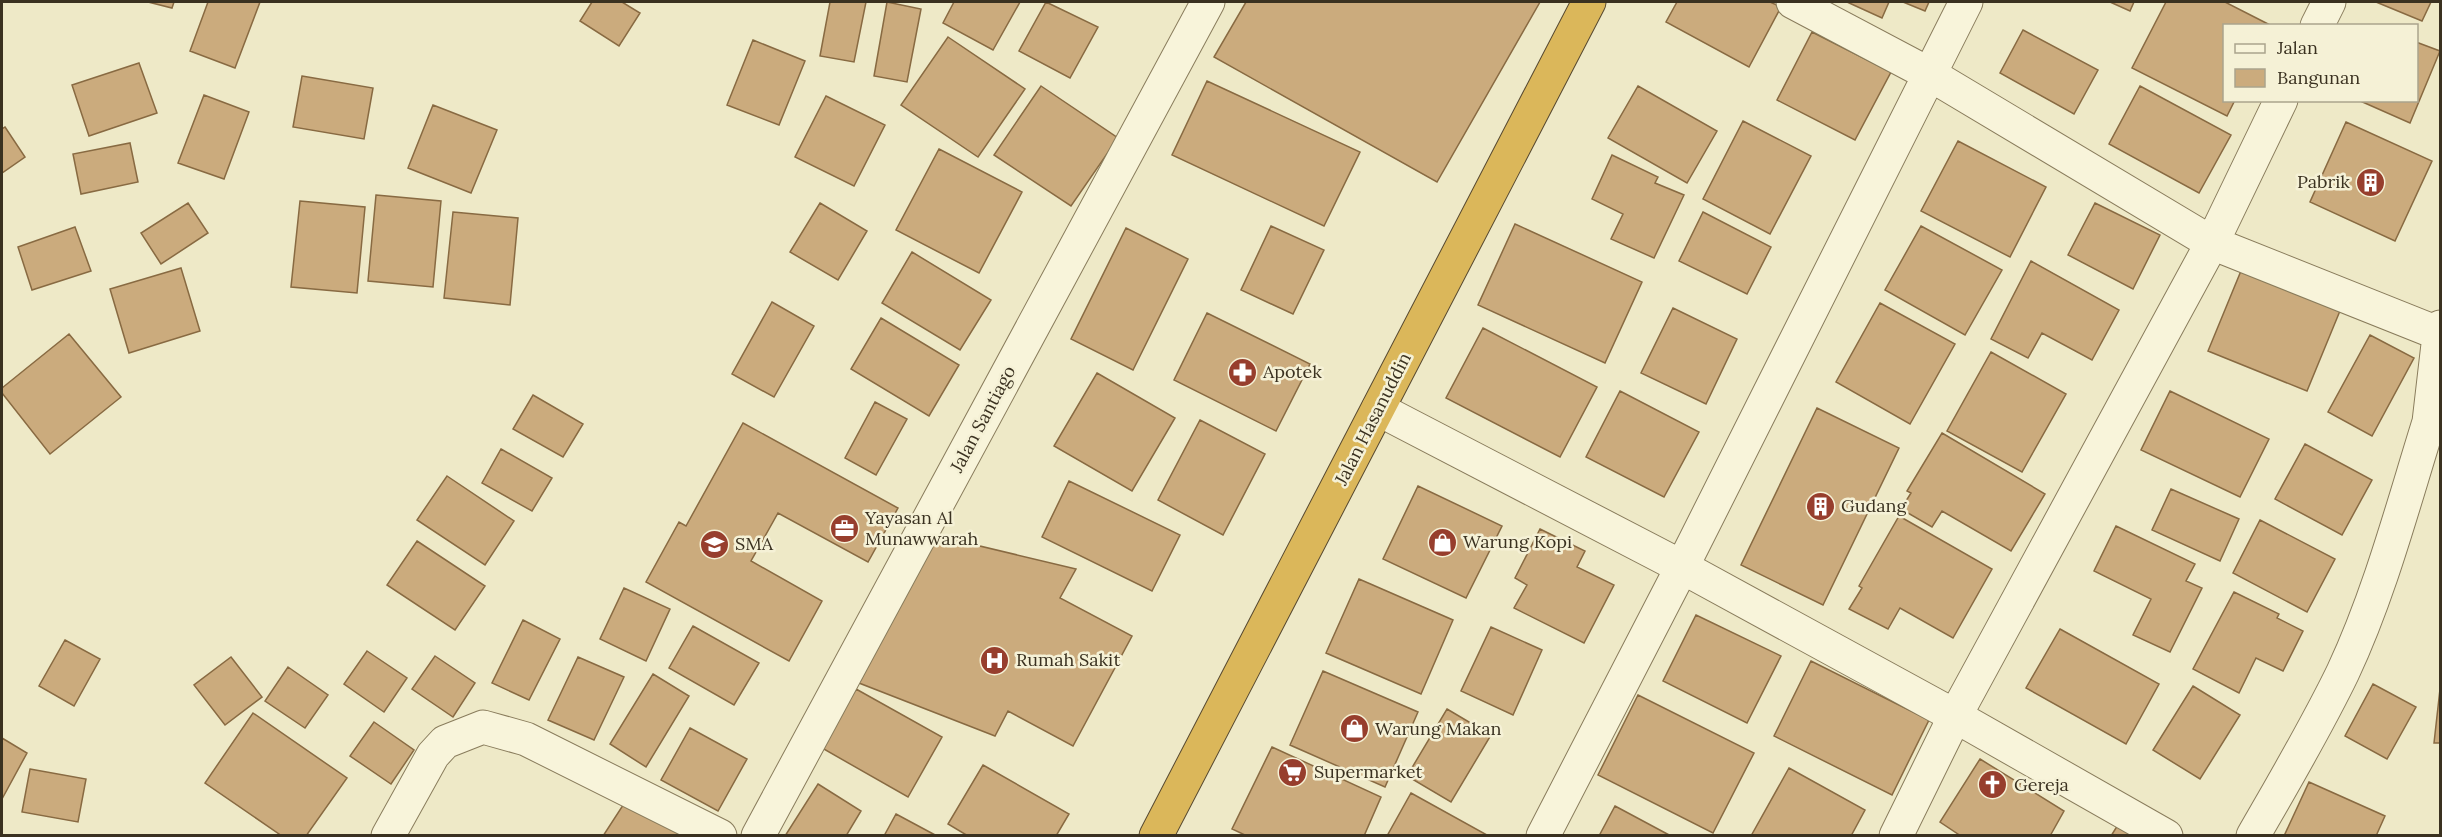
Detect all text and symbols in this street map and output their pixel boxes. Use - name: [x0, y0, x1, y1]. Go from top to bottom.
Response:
- legend: [2223, 24, 2418, 102]
- text: Jalan: [2276, 36, 2318, 59]
- text: Bangunan: [2277, 66, 2360, 89]
- building icon: Pabrik: [2355, 166, 2387, 198]
- place label: Pabrik: [2297, 170, 2350, 193]
- street label: Jalan Hasanuddin: [1329, 349, 1416, 490]
- pharmacy icon: Apotek: [1226, 356, 1258, 388]
- place label: Apotek: [1262, 360, 1322, 383]
- street label: Jalan Santiago: [944, 361, 1020, 477]
- building icon: Gudang: [1804, 490, 1836, 522]
- place label: Gudang: [1841, 494, 1907, 517]
- place label: Yayasan Al Munawwarah: [864, 506, 979, 550]
- office icon: Yayasan Al Munawwarah: [828, 512, 860, 544]
- shop icon: Warung Kopi: [1426, 526, 1458, 558]
- school or university icon: SMA: [698, 528, 730, 560]
- place label: Warung Kopi: [1463, 530, 1572, 553]
- place label: SMA: [735, 532, 774, 555]
- hospital icon: Rumah Sakit: [979, 644, 1011, 676]
- place label: Rumah Sakit: [1016, 648, 1120, 671]
- shop icon: Warung Makan: [1338, 713, 1370, 745]
- place label: Warung Makan: [1375, 717, 1501, 740]
- supermarket icon: Supermarket: [1277, 756, 1309, 788]
- place label: Supermarket: [1314, 760, 1422, 783]
- church icon: Gereja: [1977, 769, 2009, 801]
- place label: Gereja: [2014, 773, 2069, 796]

